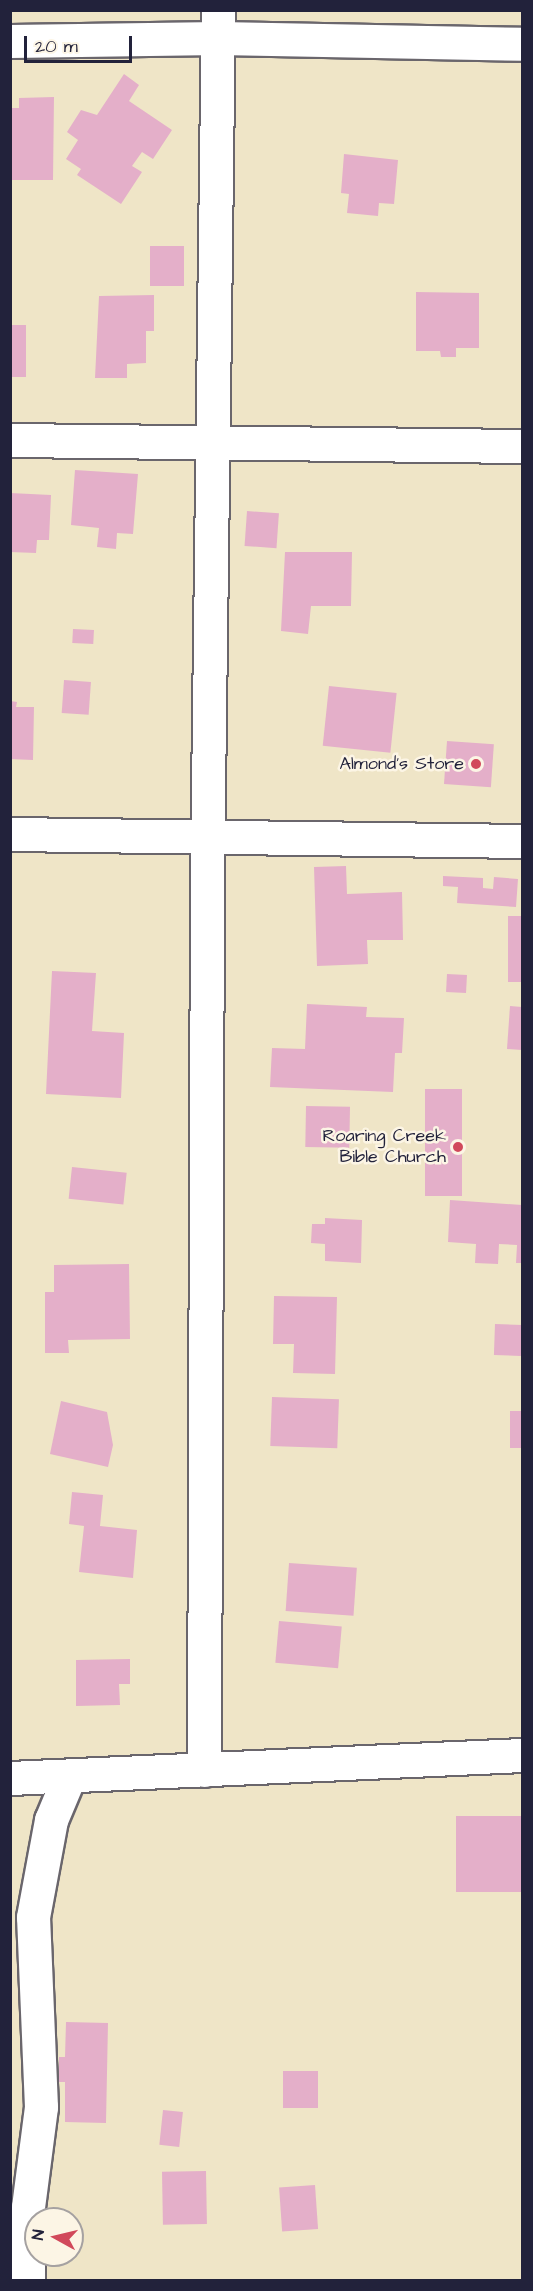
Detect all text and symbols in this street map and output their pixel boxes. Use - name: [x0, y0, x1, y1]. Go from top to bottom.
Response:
- scale bar: [27, 24, 135, 62]
- text: 20 m: [35, 34, 78, 59]
- place label: Almond's Store: [339, 753, 464, 775]
- marker: Almond's Store: [469, 757, 483, 771]
- place label: Roaring Creek Bible Church: [323, 1126, 446, 1168]
- marker: Roaring Creek Bible Church: [451, 1140, 465, 1154]
- north arrow: [24, 2207, 84, 2267]
- text: N: [27, 2228, 50, 2241]

